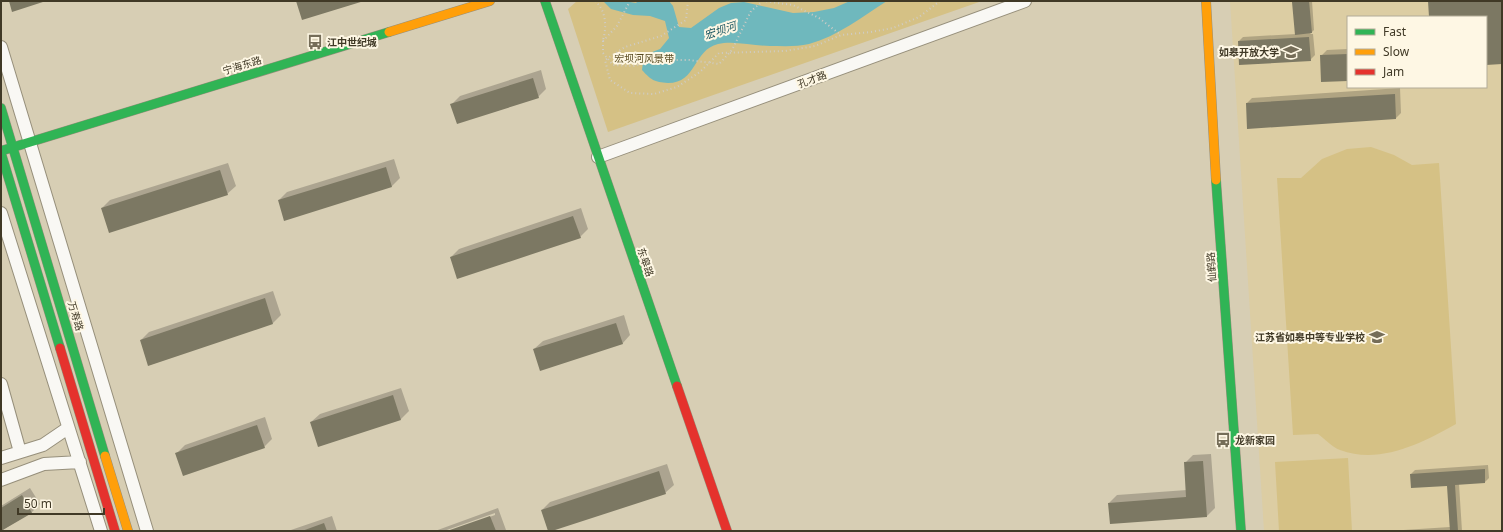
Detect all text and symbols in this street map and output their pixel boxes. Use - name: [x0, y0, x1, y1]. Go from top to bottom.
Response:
- legend: [1347, 16, 1487, 88]
- water label: 宏坝河: [702, 17, 740, 42]
- text: Fast: [1383, 23, 1407, 40]
- bus stop icon: 江中世纪城: [306, 33, 324, 51]
- place label: 江中世纪城: [327, 35, 377, 49]
- school or university icon: 如皋开放大学: [1282, 43, 1300, 61]
- text: Slow: [1383, 43, 1410, 60]
- place label: 如皋开放大学: [1219, 45, 1279, 59]
- park label: 宏坝河风景带: [614, 51, 674, 65]
- street label: 宁海东路: [221, 52, 263, 78]
- text: Jam: [1382, 63, 1404, 80]
- street label: 孔才路: [796, 67, 828, 91]
- street label: 东皋路: [634, 246, 658, 278]
- street label: 仙鹤路: [1203, 252, 1219, 282]
- street label: 万寿路: [65, 300, 87, 332]
- school or university icon: 江苏省如皋中等专业学校: [1368, 328, 1386, 346]
- place label: 江苏省如皋中等专业学校: [1255, 330, 1365, 344]
- bus stop icon: 龙新家园: [1214, 431, 1232, 449]
- place label: 龙新家园: [1235, 433, 1275, 447]
- scale bar: [18, 490, 104, 516]
- text: 50 m: [24, 495, 52, 512]

